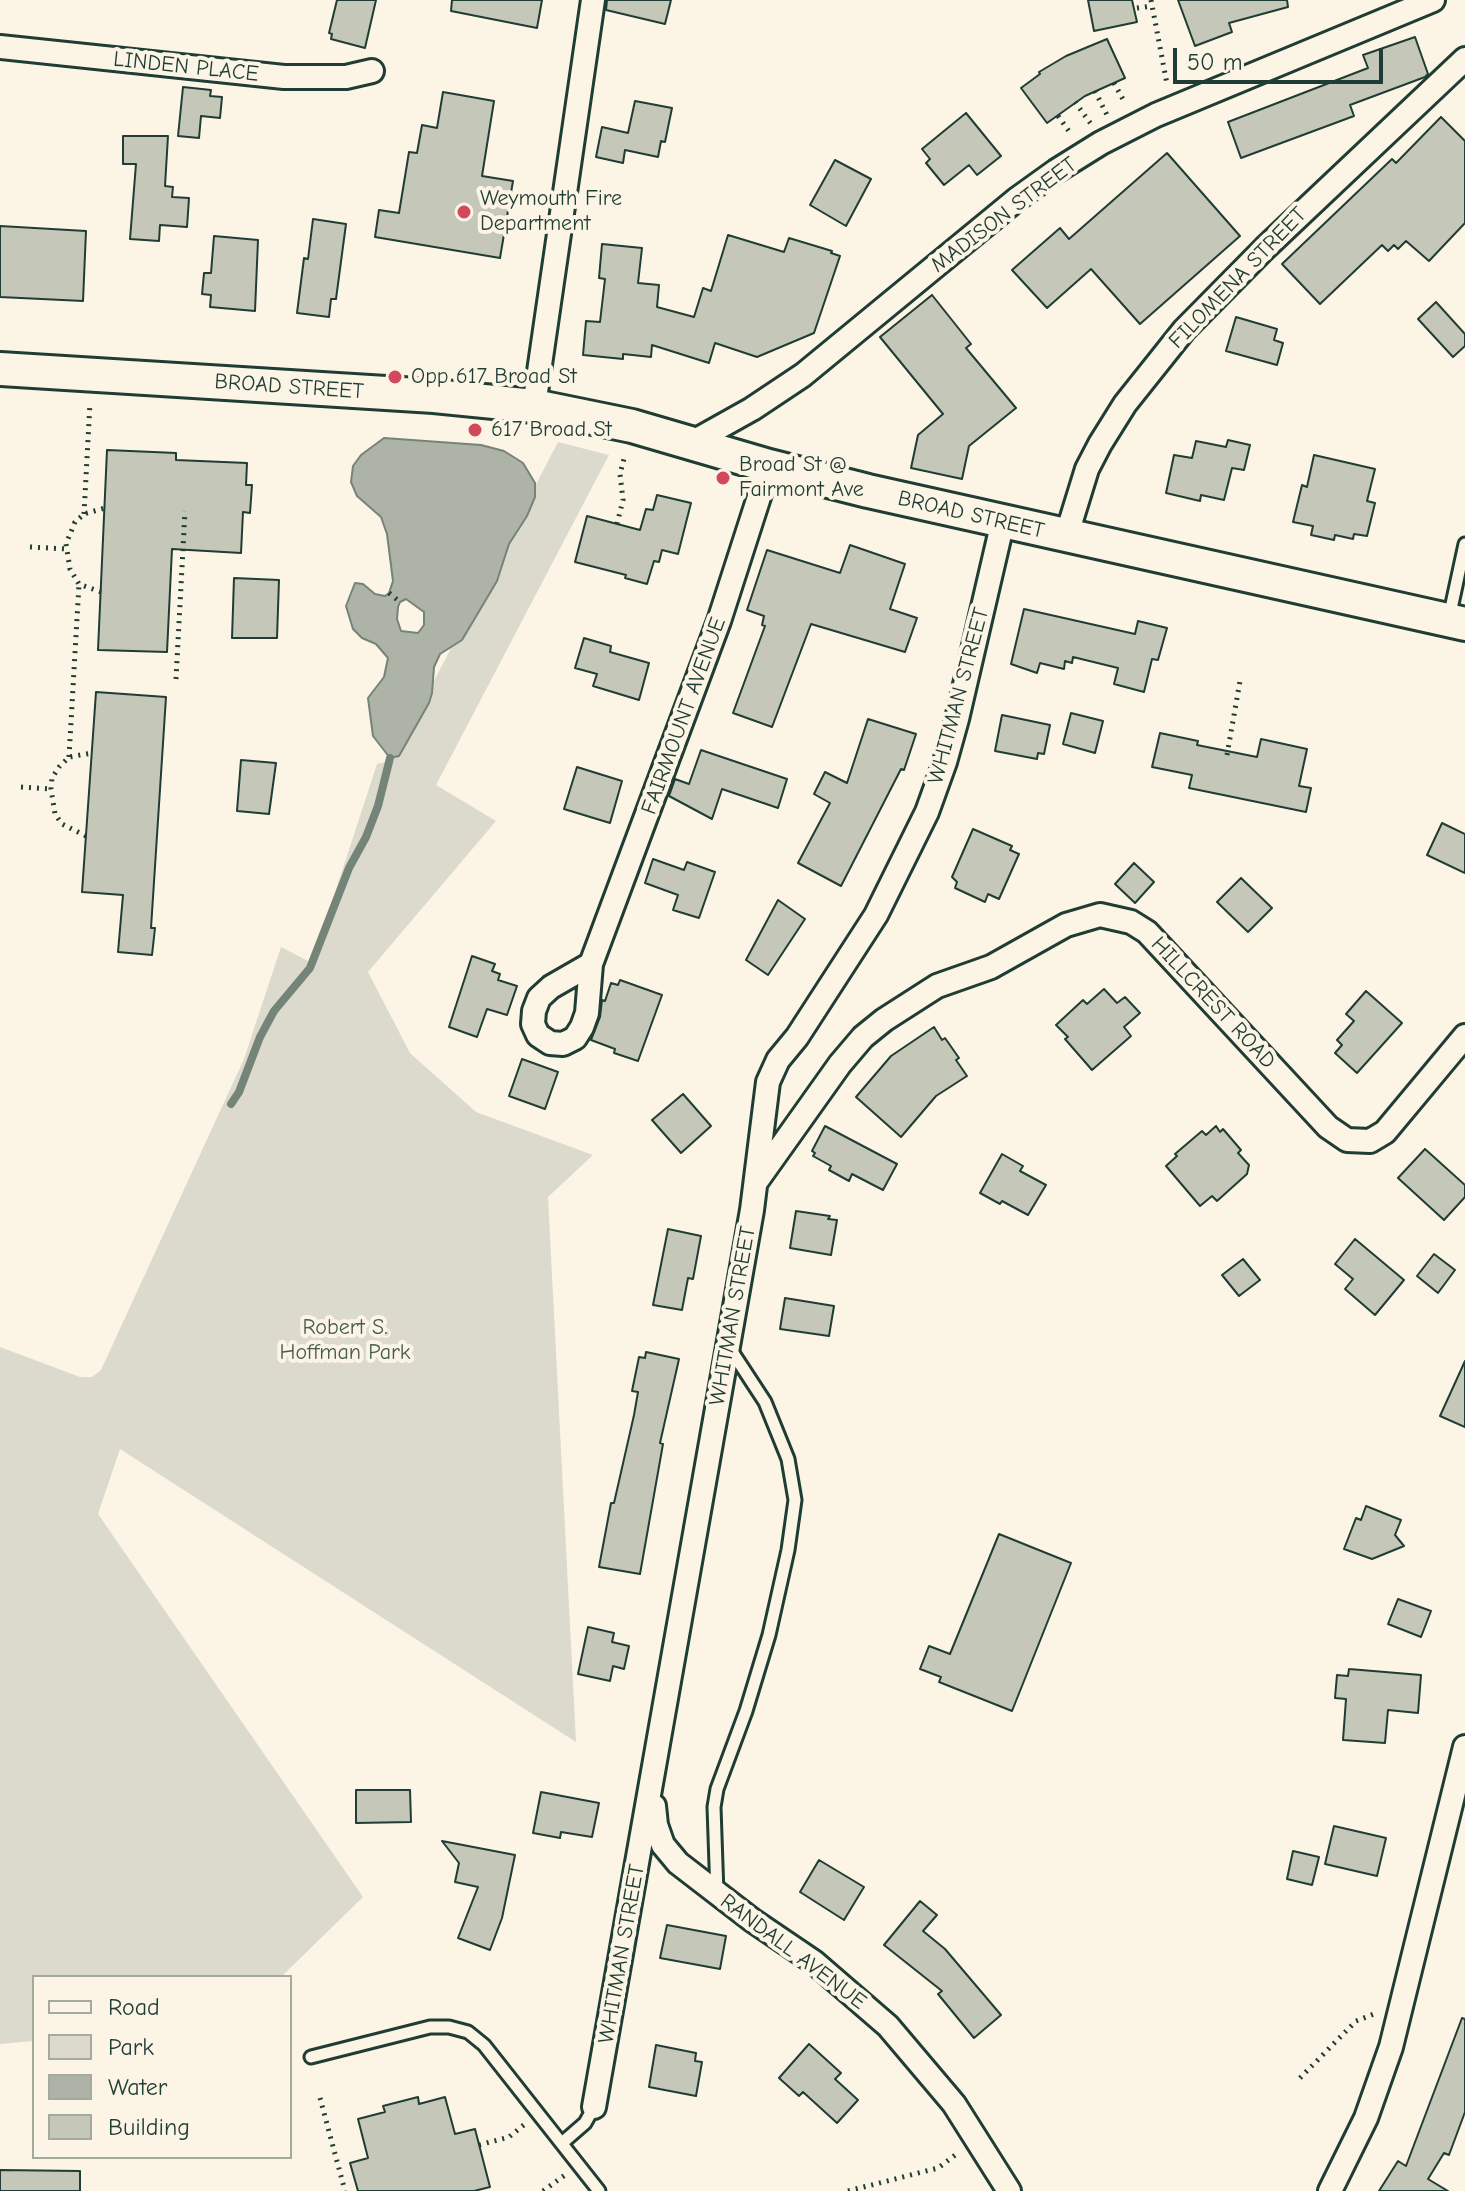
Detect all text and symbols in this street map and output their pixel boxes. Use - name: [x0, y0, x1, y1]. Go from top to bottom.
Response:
- scale bar: [1177, 32, 1387, 82]
- street label: LINDEN PLACE: [112, 46, 260, 88]
- text: 50 m: [1187, 48, 1243, 76]
- street label: MADISON STREET: [926, 152, 1082, 278]
- place label: Weymouth Fire Department: [480, 186, 622, 238]
- street label: FILOMENA STREET: [1164, 202, 1312, 354]
- marker: Weymouth Fire Department: [455, 203, 473, 221]
- place label: Opp 617 Broad St: [411, 364, 577, 390]
- marker: Opp 617 Broad St: [386, 368, 404, 386]
- street label: BROAD STREET: [213, 369, 365, 405]
- place label: 617 Broad St: [491, 417, 612, 443]
- marker: 617 Broad St: [466, 421, 484, 439]
- place label: Broad St @ Fairmont Ave: [739, 452, 864, 504]
- marker: Broad St @ Fairmont Ave: [714, 469, 732, 487]
- street label: BROAD STREET: [895, 485, 1047, 545]
- street label: WHITMAN STREET: [923, 605, 995, 787]
- street label: FAIRMOUNT AVENUE: [636, 614, 732, 818]
- street label: HILLCREST ROAD: [1145, 932, 1281, 1074]
- street label: WHITMAN STREET: [704, 1224, 762, 1408]
- park label: Robert S. Hoffman Park: [280, 1315, 410, 1366]
- street label: WHITMAN STREET: [593, 1862, 651, 2046]
- street label: RANDALL AVENUE: [715, 1888, 871, 2016]
- legend: [32, 1975, 292, 2159]
- text: Road: [108, 1993, 160, 2021]
- text: Park: [108, 2033, 154, 2061]
- text: Water: [108, 2073, 167, 2101]
- text: Building: [108, 2113, 190, 2141]

